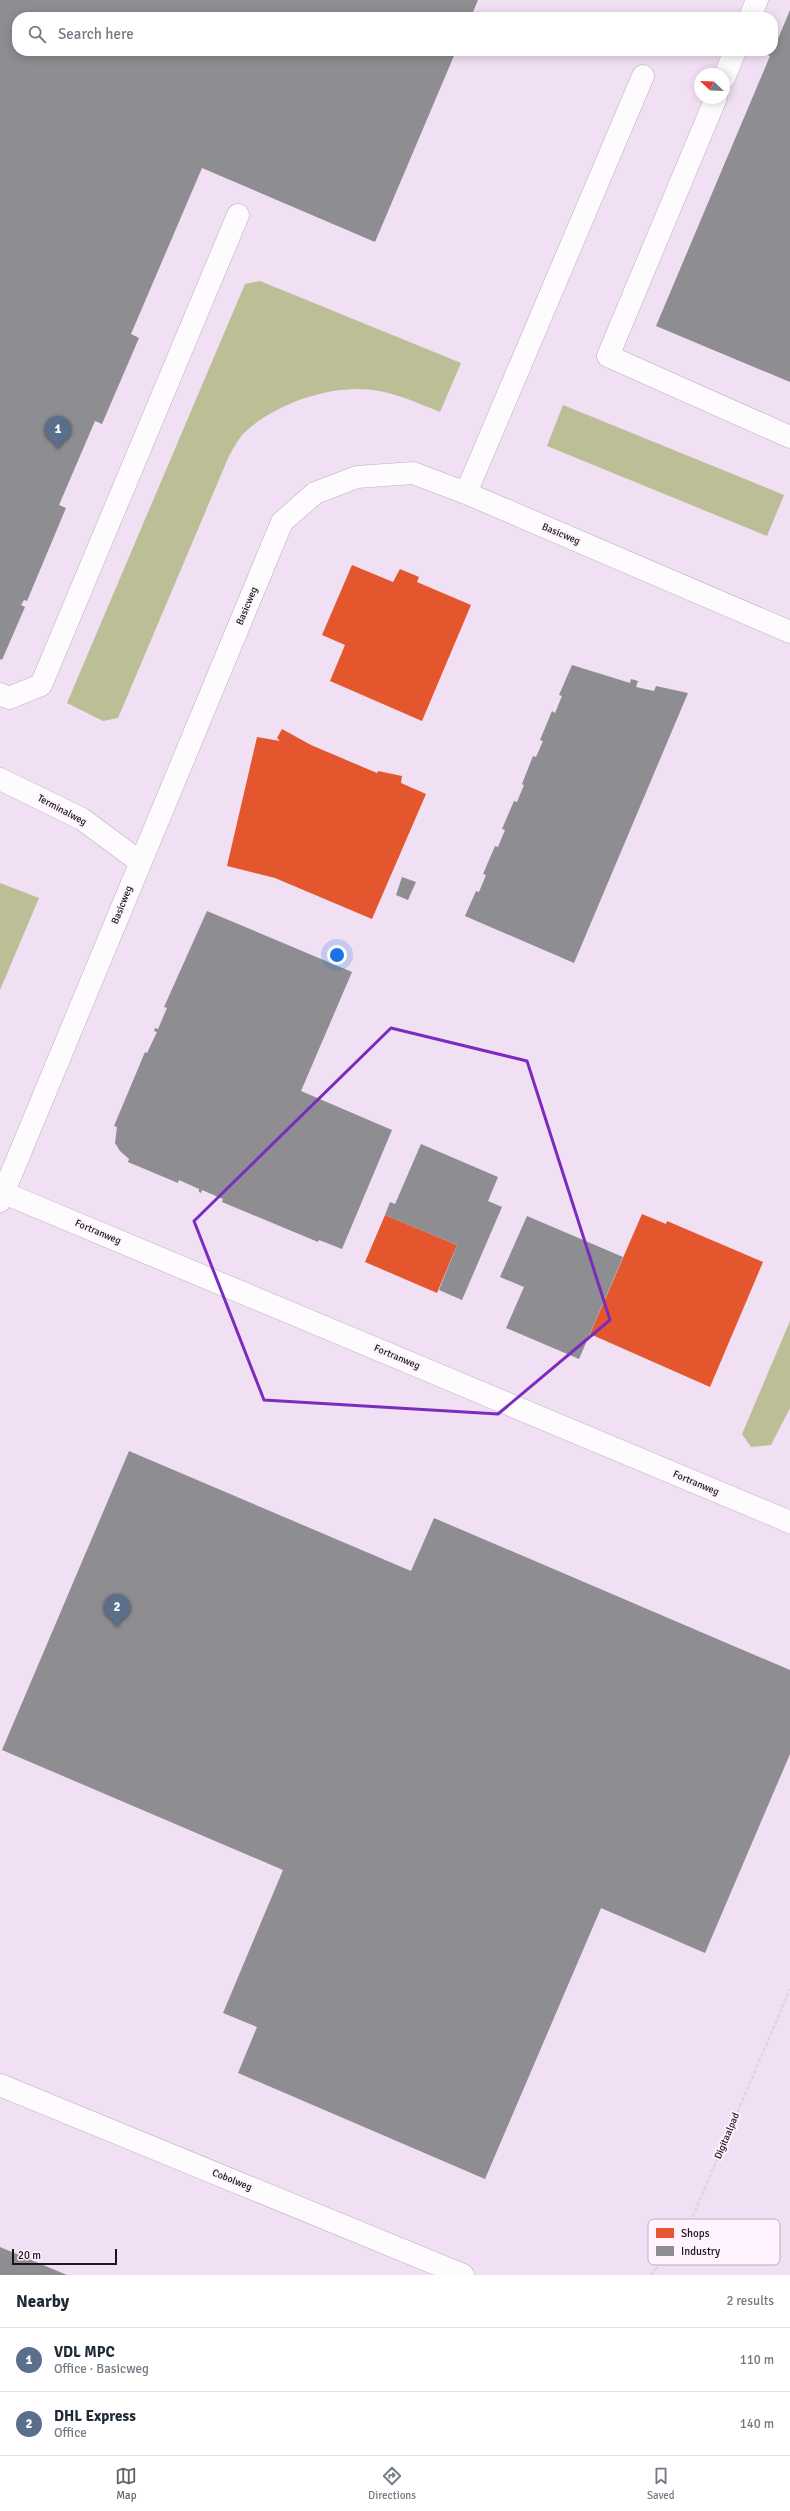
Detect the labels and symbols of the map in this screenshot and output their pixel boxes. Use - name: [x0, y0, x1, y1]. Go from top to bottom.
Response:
- north arrow: [694, 68, 730, 104]
- pin: 1: [45, 416, 71, 449]
- street label: Basicweg: [540, 521, 582, 547]
- street label: Basicweg: [234, 585, 260, 627]
- street label: Terminalweg: [35, 792, 89, 828]
- street label: Basicweg: [109, 884, 135, 926]
- your location: [327, 945, 347, 965]
- street label: Fortranweg: [73, 1217, 123, 1247]
- street label: Fortranweg: [372, 1342, 422, 1372]
- street label: Fortranweg: [671, 1468, 721, 1498]
- pin: 2: [104, 1594, 130, 1627]
- street label: Digitaalpad: [712, 2111, 742, 2161]
- street label: Cobolweg: [210, 2167, 254, 2193]
- legend: [648, 2219, 780, 2265]
- text: Shops: [681, 2227, 710, 2240]
- text: Industry: [681, 2245, 721, 2258]
- scale bar: [12, 2247, 117, 2266]

